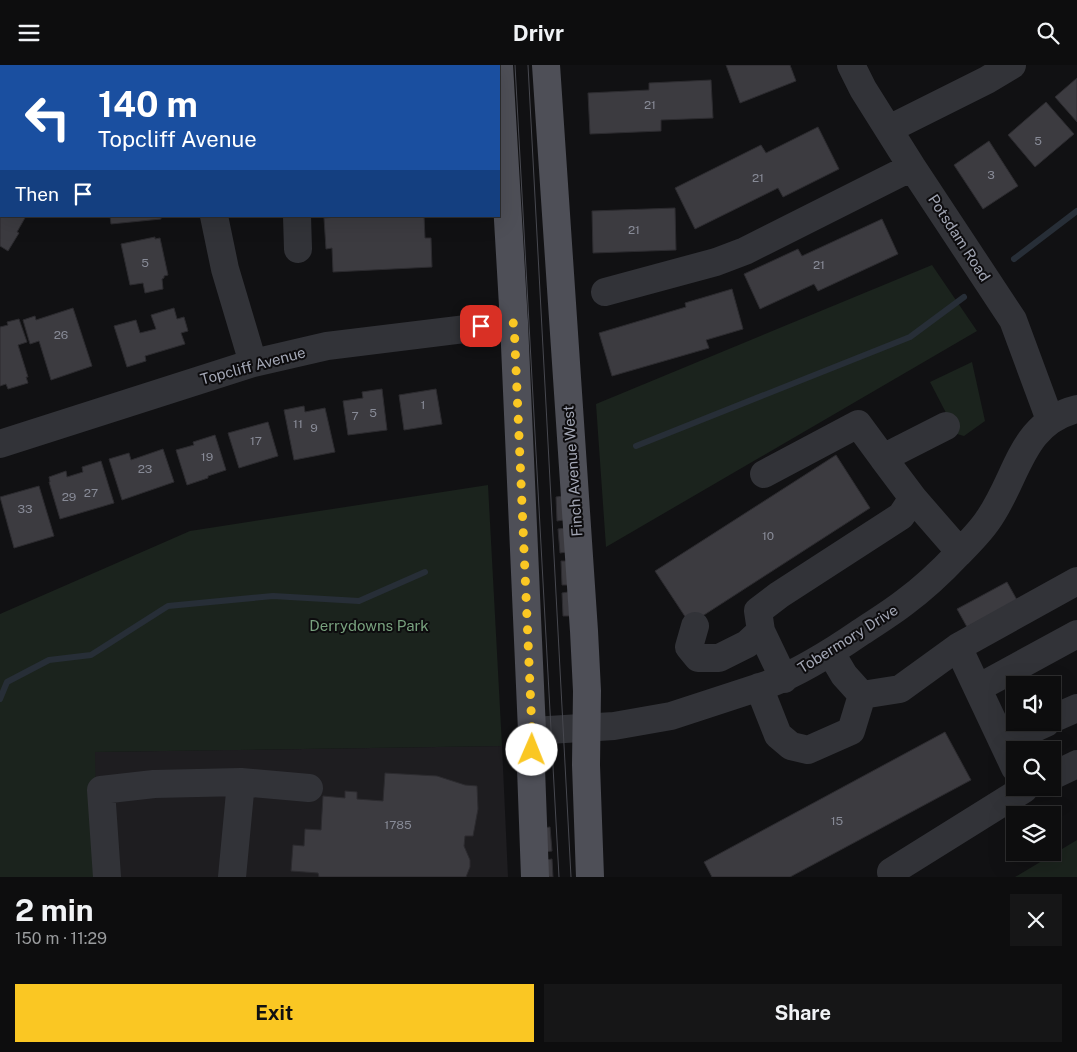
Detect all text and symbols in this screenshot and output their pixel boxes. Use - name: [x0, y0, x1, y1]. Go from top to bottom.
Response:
- icon: menu: [15, 19, 43, 47]
- icon: search: [1034, 19, 1062, 47]
- text: Drivr: [513, 20, 564, 46]
- text: 140 m: [98, 84, 198, 125]
- icon: left: [15, 85, 80, 150]
- house number: 21: [644, 98, 656, 112]
- text: Topcliff Avenue: [98, 126, 257, 152]
- house number: 5: [1034, 134, 1042, 148]
- house number: 3: [987, 168, 995, 182]
- house number: 21: [752, 171, 764, 185]
- icon: arrive: [69, 180, 97, 208]
- text: Then: [15, 183, 59, 205]
- street label: Potsdam Road: [925, 191, 994, 284]
- house number: 21: [628, 223, 640, 237]
- house number: 5: [141, 256, 149, 270]
- house number: 21: [813, 258, 825, 272]
- pin: [460, 305, 502, 347]
- icon: arrive: [467, 312, 495, 340]
- house number: 26: [54, 328, 68, 342]
- street label: Topcliff Avenue: [198, 343, 307, 388]
- house number: 1: [421, 398, 425, 412]
- street label: Finch Avenue West: [559, 405, 586, 537]
- house number: 5: [369, 406, 377, 420]
- house number: 7: [351, 409, 359, 423]
- house number: 11: [293, 417, 303, 431]
- house number: 9: [310, 421, 318, 435]
- house number: 17: [250, 434, 262, 448]
- house number: 19: [201, 450, 213, 464]
- house number: 23: [138, 462, 152, 476]
- house number: 27: [84, 486, 98, 500]
- house number: 29: [62, 490, 76, 504]
- house number: 33: [17, 502, 33, 516]
- house number: 10: [762, 529, 774, 543]
- street label: Tobermory Drive: [795, 601, 901, 676]
- park label: Derrydowns Park: [309, 617, 429, 634]
- map controls: [1006, 676, 1061, 861]
- button: sound: [1006, 676, 1061, 731]
- position arrow: [505, 723, 557, 775]
- button: search: [1006, 741, 1061, 796]
- button: layers: [1006, 806, 1061, 861]
- house number: 15: [831, 814, 844, 828]
- house number: 1785: [384, 818, 412, 832]
- text: 2 min: [15, 892, 94, 928]
- button: close: [1010, 894, 1062, 946]
- text: 150 m · 11:29: [15, 929, 107, 948]
- button: Exit: [15, 984, 534, 1042]
- button: Share: [544, 984, 1062, 1042]

